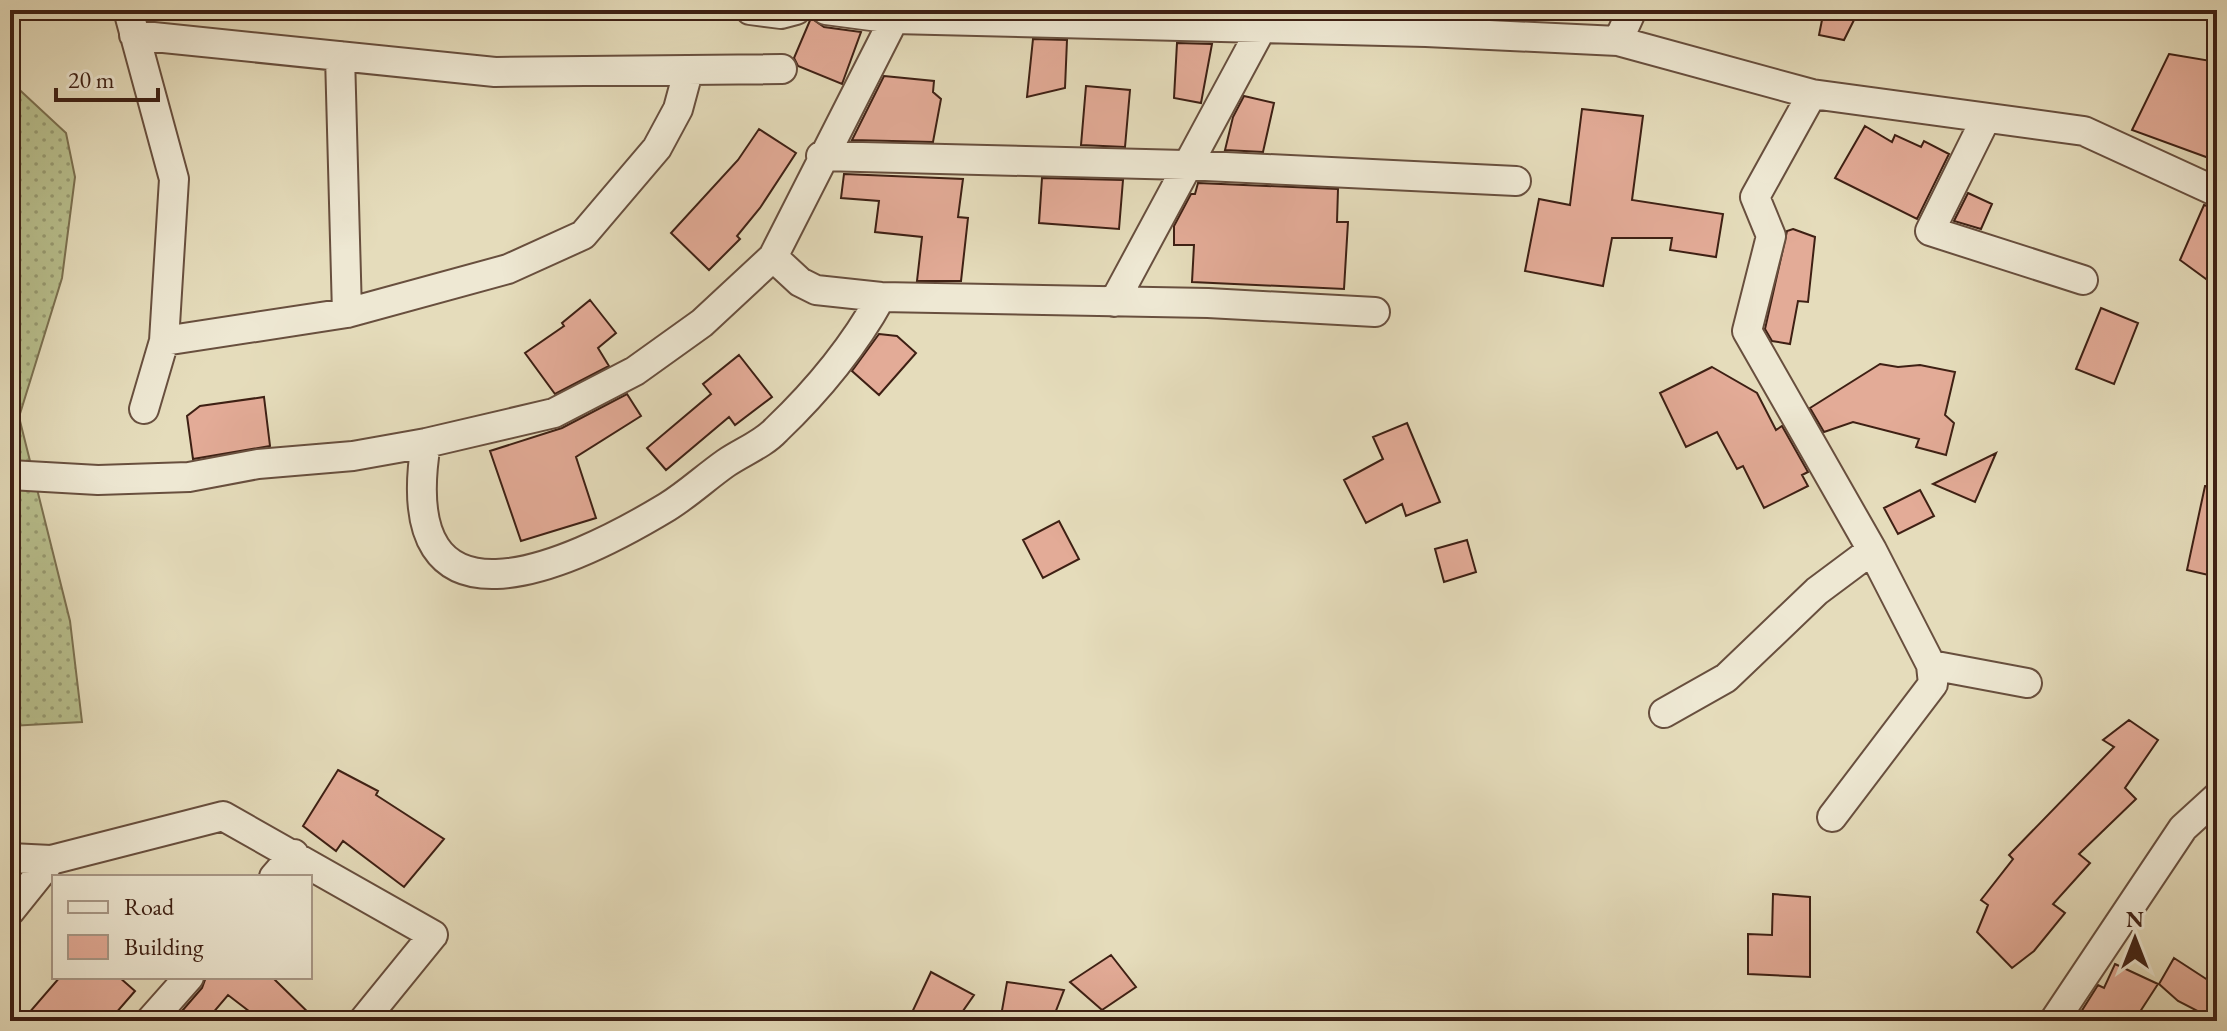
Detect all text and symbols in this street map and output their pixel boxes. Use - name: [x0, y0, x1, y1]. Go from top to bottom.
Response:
- scale bar: [56, 52, 158, 102]
- text: 20 m: [68, 64, 115, 95]
- legend: [52, 875, 312, 979]
- text: Road: [124, 891, 175, 922]
- north arrow: [2095, 899, 2175, 979]
- text: N: [2126, 905, 2144, 934]
- text: Building: [124, 931, 204, 962]

